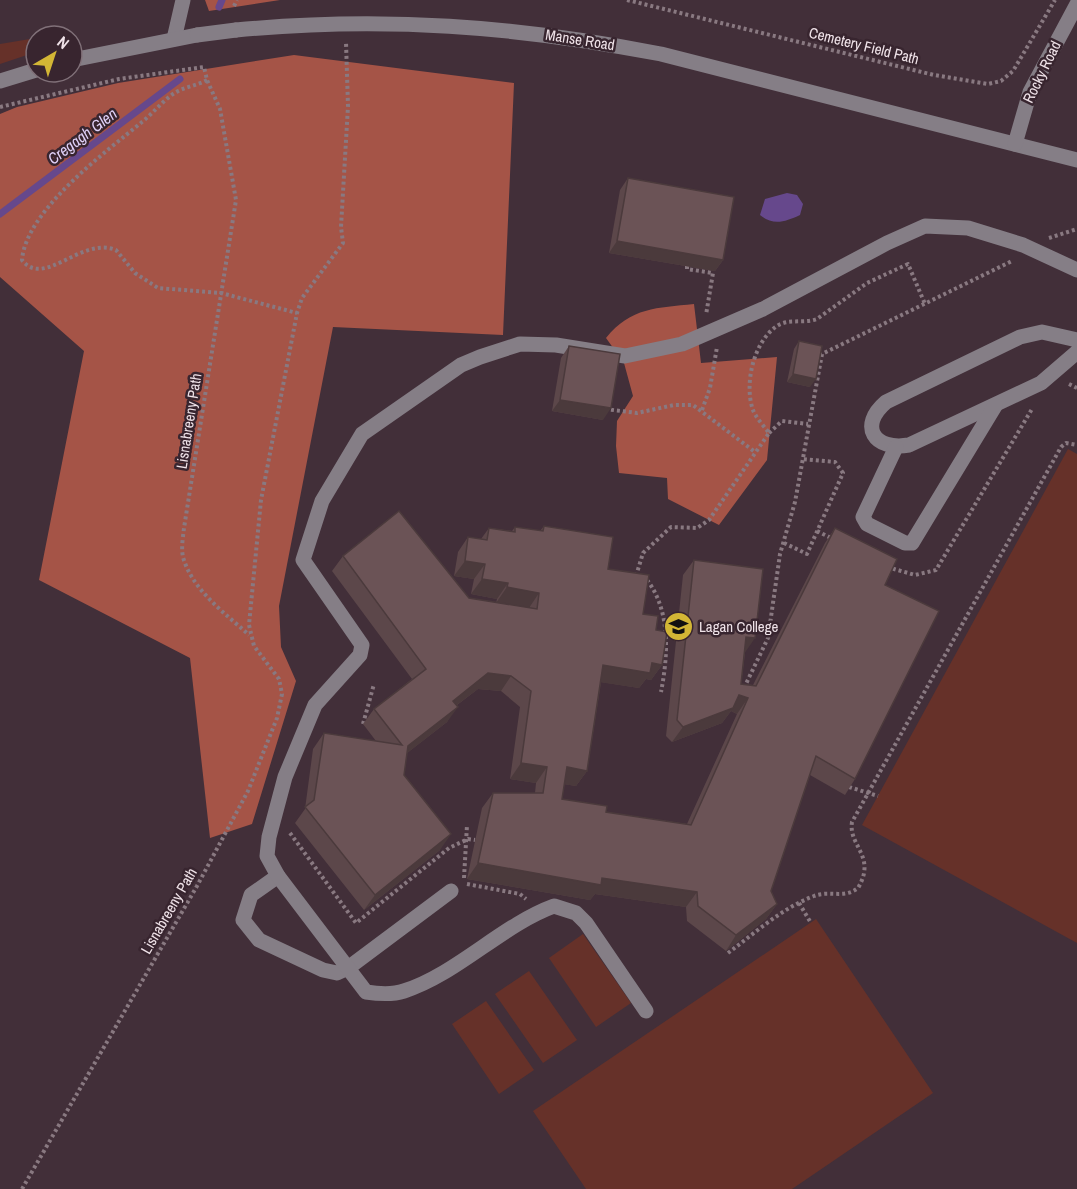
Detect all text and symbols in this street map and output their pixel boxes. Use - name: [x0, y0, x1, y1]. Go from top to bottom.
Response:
- street label: Cemetery Field Path: [807, 22, 921, 69]
- north arrow: [24, 24, 84, 84]
- street label: Manse Road: [544, 24, 616, 55]
- text: N: [53, 31, 74, 54]
- street label: Rocky Road: [1017, 37, 1066, 106]
- water label: Cregagh Glen: [43, 103, 121, 169]
- street label: Lisnabreeny Path: [171, 372, 206, 470]
- school or university icon: Lagan College: [662, 611, 694, 643]
- place label: Lagan College: [699, 616, 778, 637]
- street label: Lisnabreeny Path: [135, 864, 202, 958]

